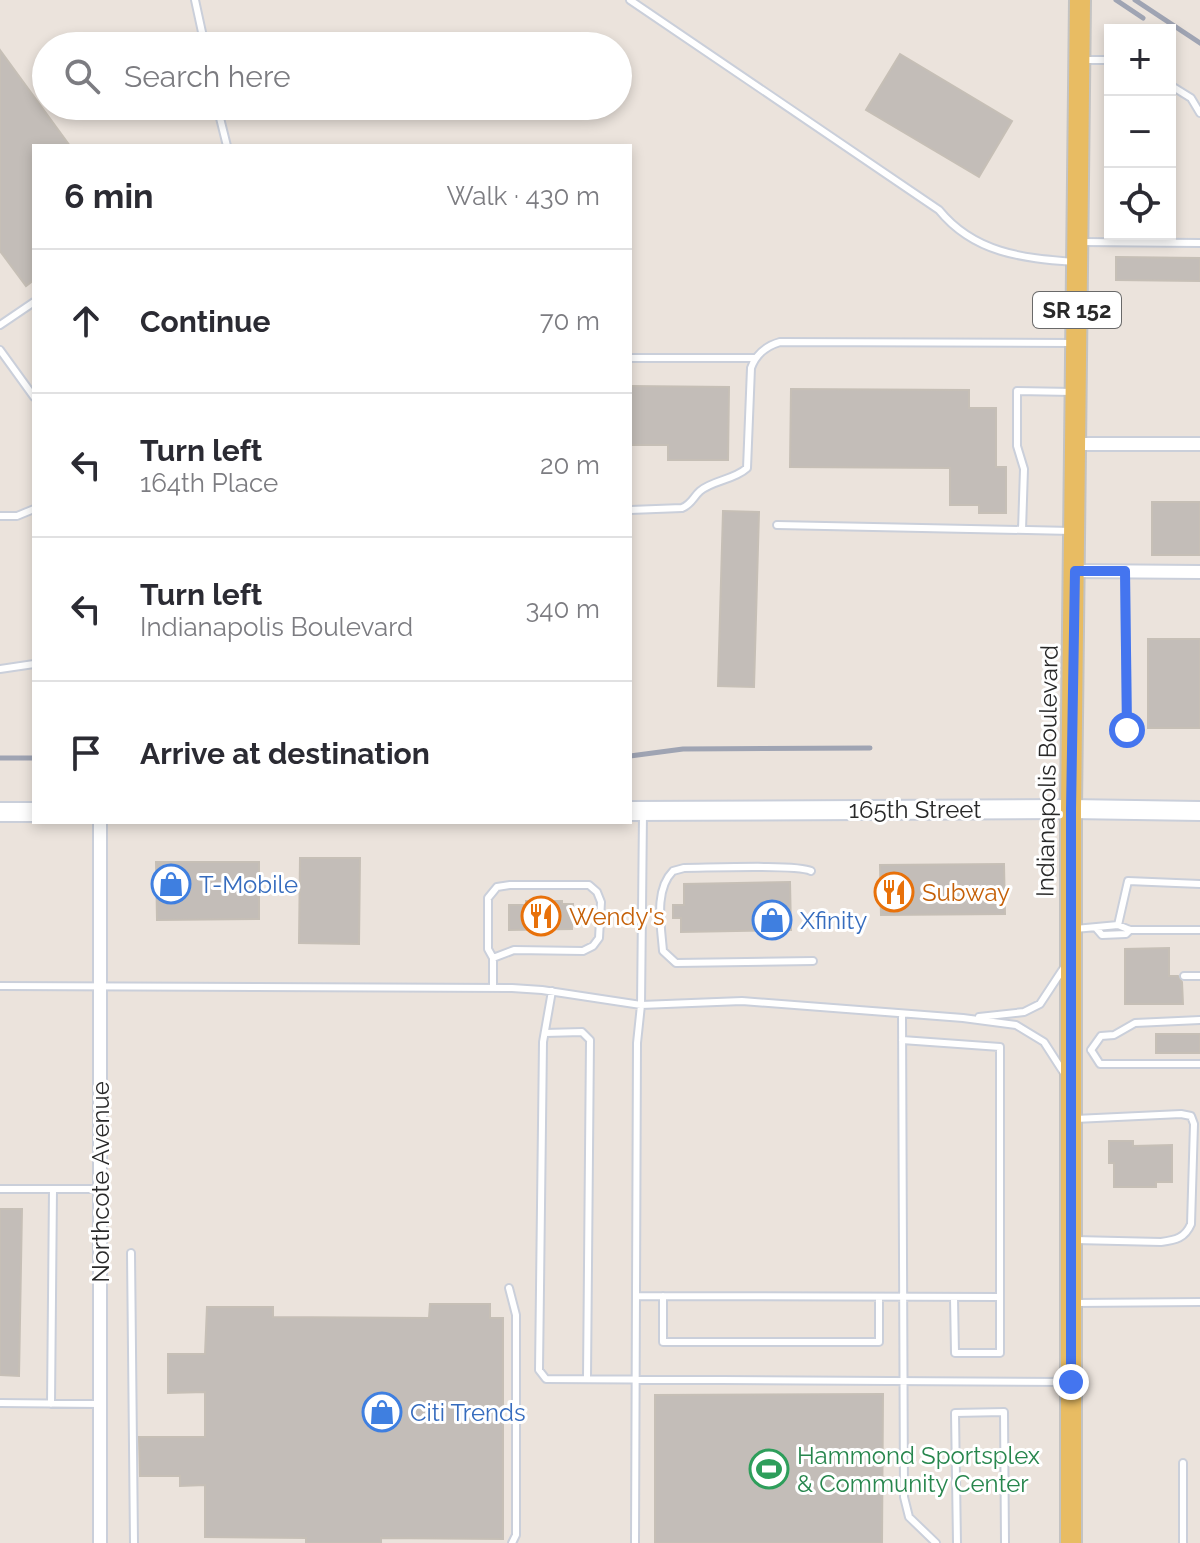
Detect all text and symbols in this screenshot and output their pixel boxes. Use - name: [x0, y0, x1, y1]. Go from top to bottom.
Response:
- map controls: [1104, 24, 1176, 240]
- button: +: [1104, 24, 1176, 96]
- search box: [32, 32, 632, 120]
- icon: search: [60, 54, 104, 98]
- text: Search here: [124, 59, 291, 94]
- button: −: [1104, 96, 1176, 168]
- button: locate: [1104, 168, 1176, 240]
- text: 6 min: [64, 176, 154, 216]
- text: Walk · 430 m: [446, 181, 600, 211]
- road number: SR 152: [1033, 292, 1121, 328]
- icon: ahead: [64, 299, 108, 343]
- text: Continue: [140, 304, 271, 339]
- text: 70 m: [540, 306, 600, 336]
- text: Turn left: [140, 433, 262, 468]
- icon: left: [64, 443, 108, 487]
- text: 20 m: [540, 450, 600, 480]
- text: 164th Place: [140, 468, 278, 498]
- text: Turn left: [140, 577, 262, 612]
- icon: left: [64, 587, 108, 631]
- text: 340 m: [525, 594, 600, 624]
- text: Indianapolis Boulevard: [140, 612, 413, 642]
- street label: Indianapolis Boulevard: [1030, 645, 1064, 897]
- route start: [1109, 712, 1145, 748]
- icon: arrive: [64, 731, 108, 775]
- text: Arrive at destination: [140, 736, 430, 771]
- street label: 165th Street: [849, 795, 981, 824]
- shop icon: T-Mobile: [150, 863, 192, 905]
- place label: T-Mobile: [199, 870, 298, 899]
- restaurant icon: Subway: [873, 871, 915, 913]
- place label: Subway: [922, 878, 1010, 907]
- restaurant icon: Wendy's: [520, 895, 562, 937]
- shop icon: Xfinity: [751, 899, 793, 941]
- place label: Wendy's: [569, 902, 665, 931]
- place label: Xfinity: [800, 906, 867, 935]
- street label: Northcote Avenue: [86, 1081, 115, 1283]
- route end: [1053, 1364, 1089, 1400]
- shop icon: Citi Trends: [361, 1391, 403, 1433]
- place label: Citi Trends: [410, 1398, 526, 1427]
- place label: Hammond Sportsplex & Community Center: [797, 1441, 1040, 1498]
- sports icon: Hammond Sportsplex & Community Center: [748, 1448, 790, 1490]

